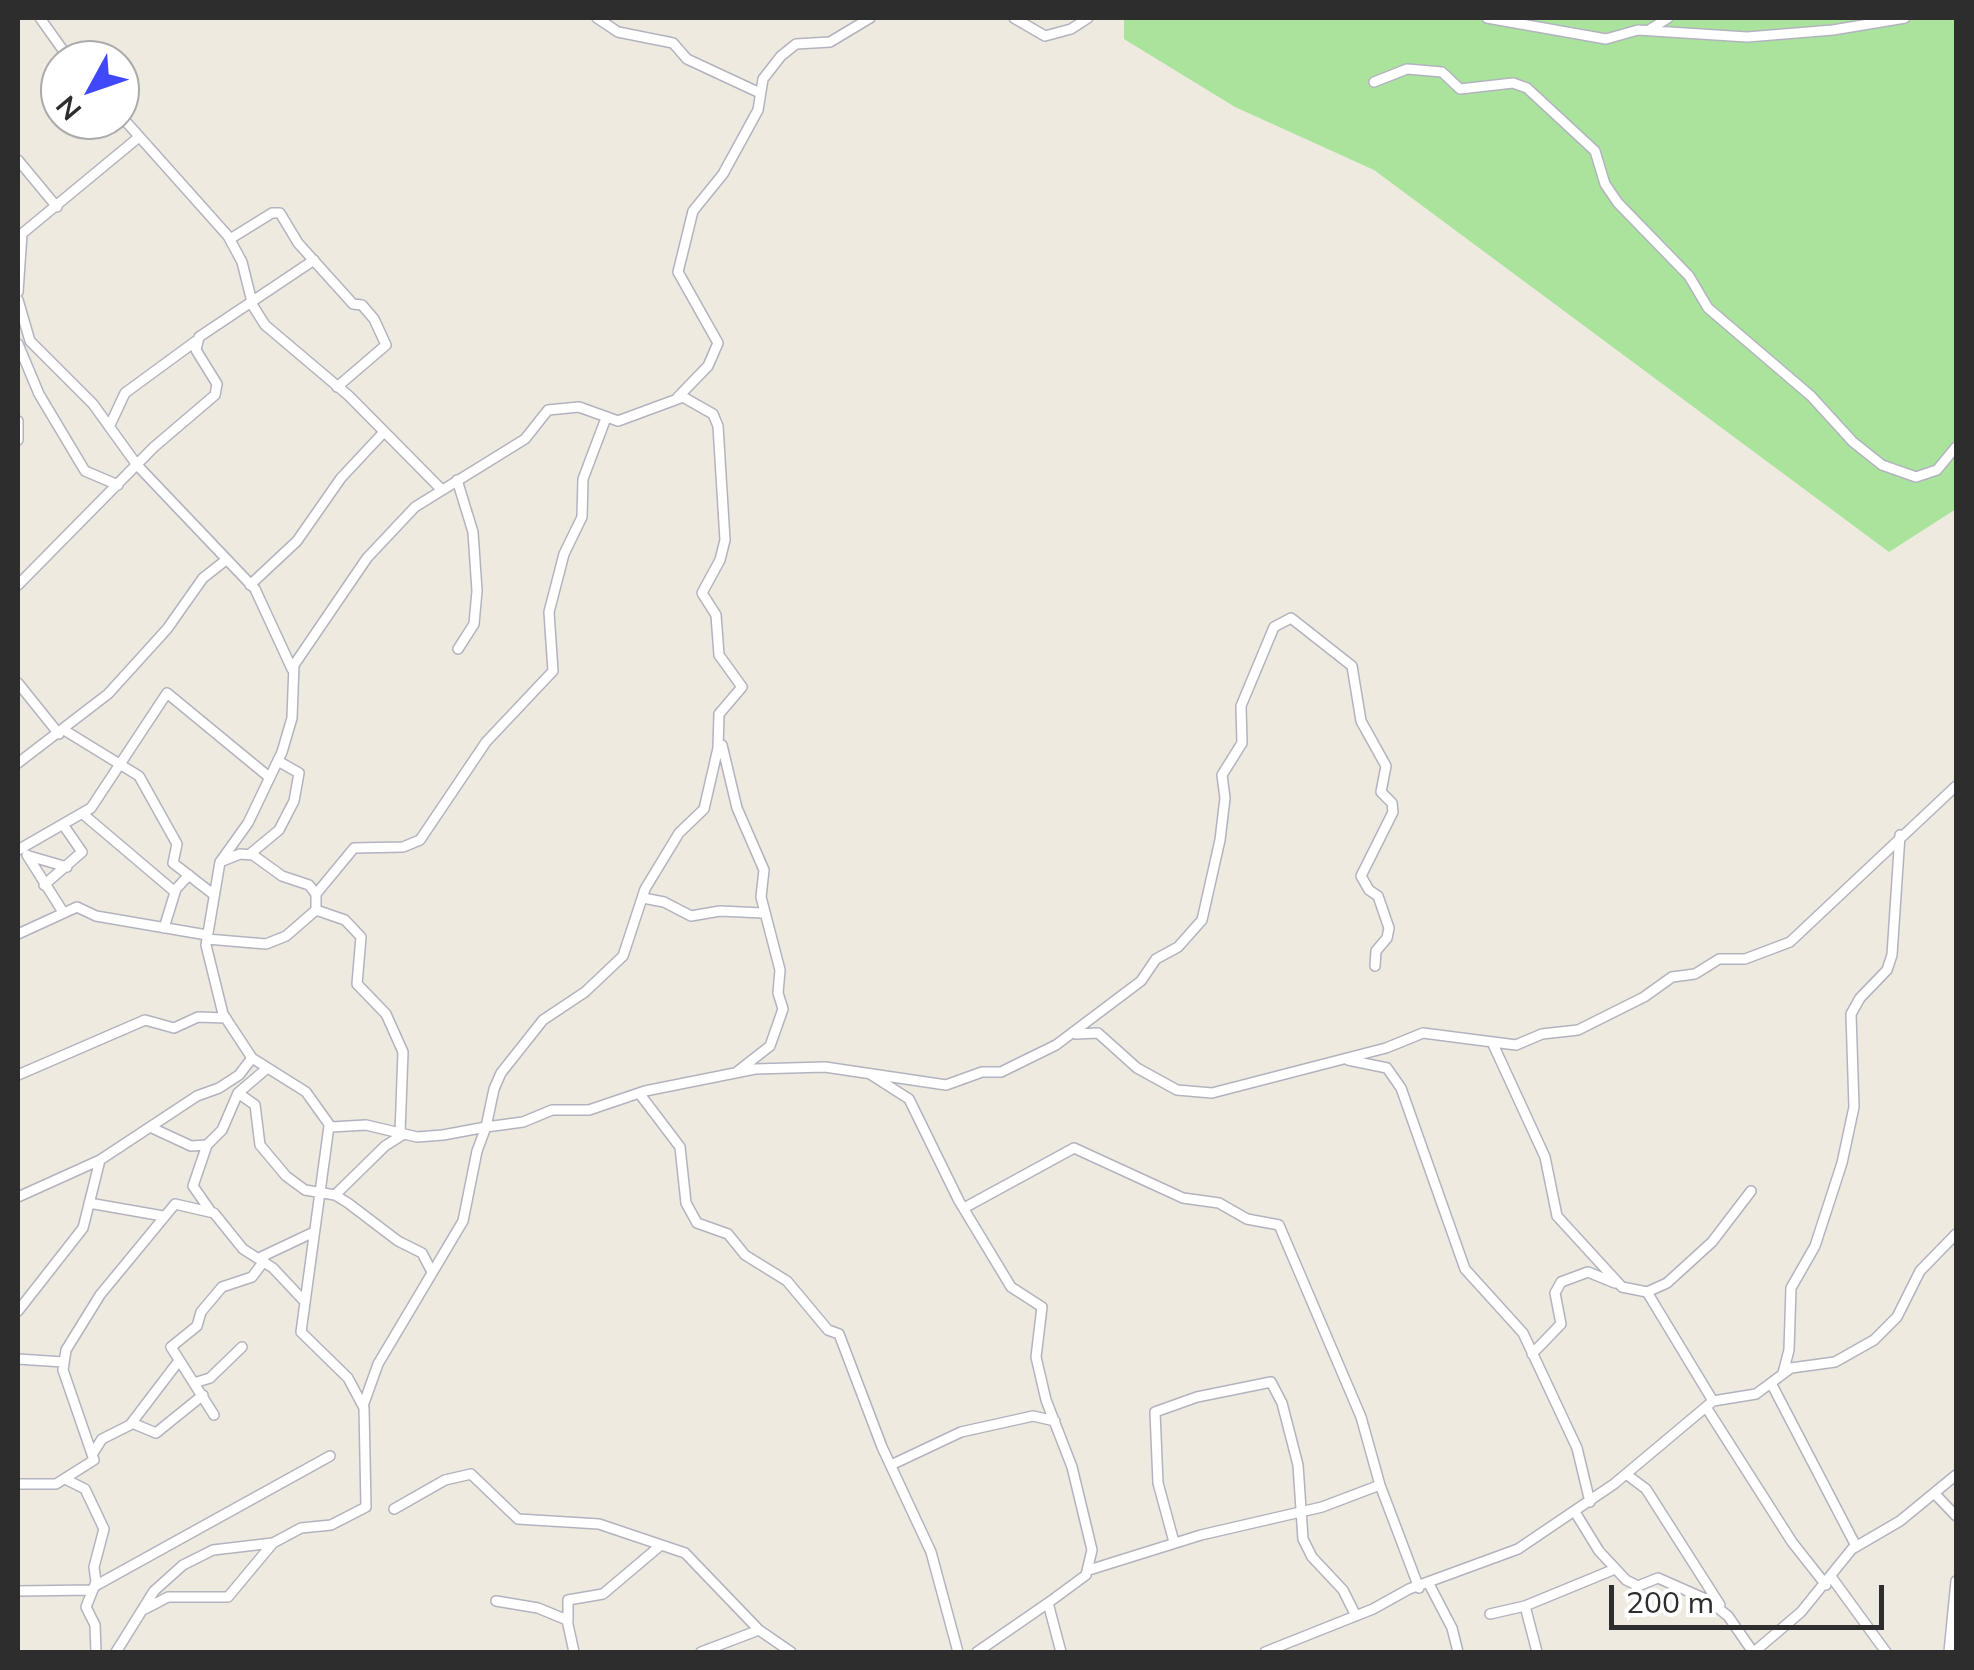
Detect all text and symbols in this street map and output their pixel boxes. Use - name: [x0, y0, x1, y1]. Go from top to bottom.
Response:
- north arrow: [40, 40, 140, 140]
- text: N: [48, 89, 88, 128]
- scale bar: [1614, 1565, 1889, 1627]
- text: 200 m: [1626, 1583, 1714, 1621]

